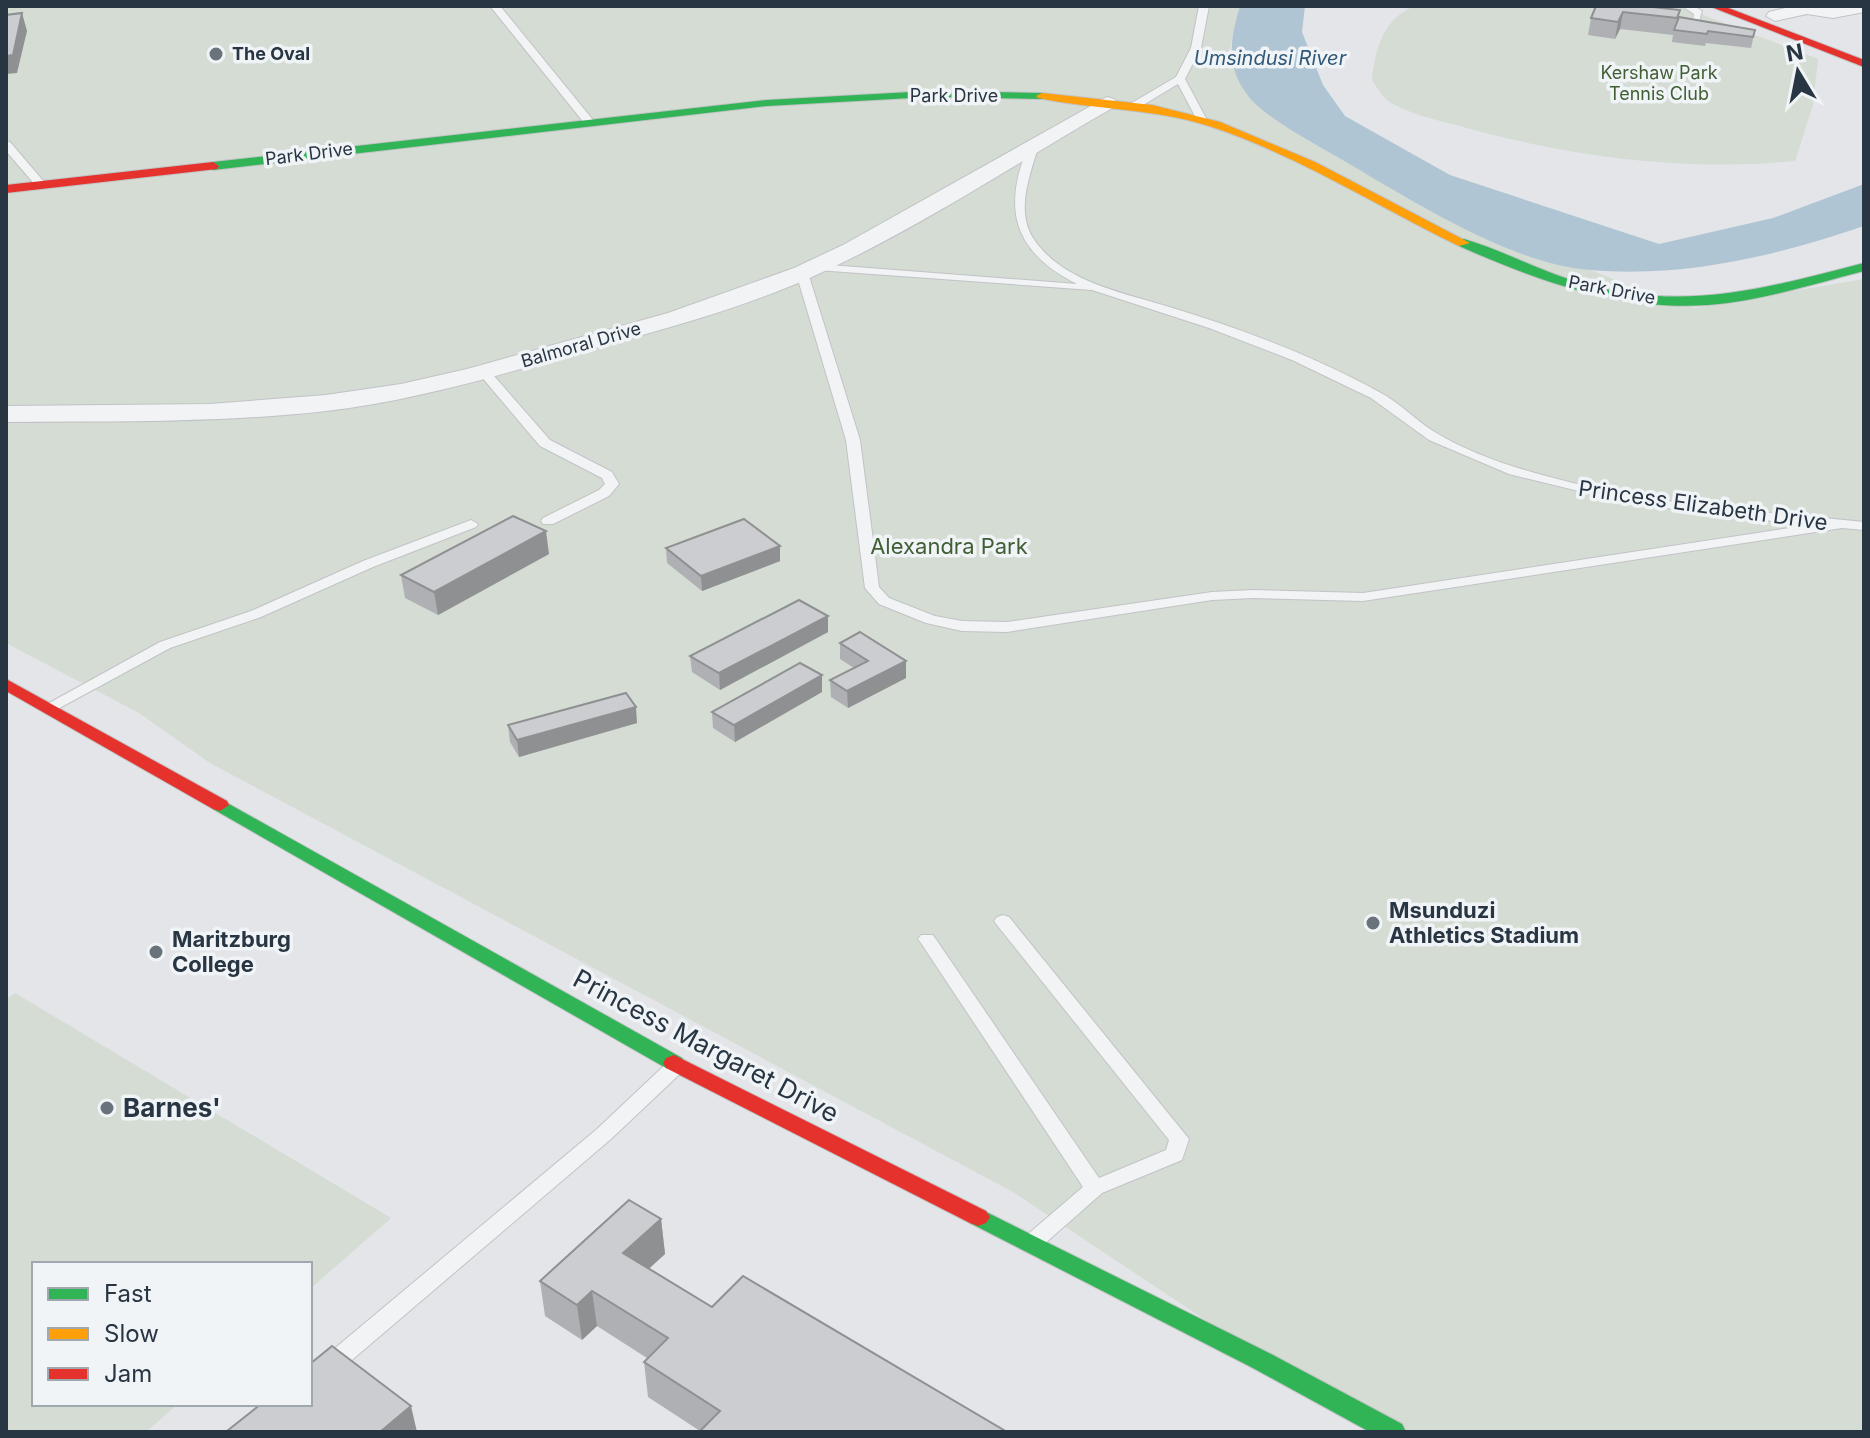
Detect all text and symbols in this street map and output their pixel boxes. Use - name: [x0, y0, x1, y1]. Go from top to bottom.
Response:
- north arrow: [1758, 32, 1838, 112]
- text: N: [1784, 38, 1805, 67]
- place label: The Oval: [232, 43, 310, 64]
- marker: The Oval: [207, 45, 225, 63]
- water label: Umsindusi River: [1194, 46, 1347, 70]
- park label: Kershaw Park Tennis Club: [1600, 62, 1718, 104]
- street label: Park Drive: [910, 85, 998, 106]
- street label: Park Drive: [264, 138, 354, 169]
- street label: Park Drive: [1567, 271, 1657, 308]
- street label: Balmoral Drive: [518, 317, 643, 372]
- street label: Princess Elizabeth Drive: [1577, 475, 1829, 535]
- park label: Alexandra Park: [870, 533, 1028, 559]
- place label: Msunduzi Athletics Stadium: [1389, 897, 1579, 948]
- marker: Msunduzi Athletics Stadium: [1364, 914, 1382, 932]
- place label: Maritzburg College: [172, 926, 291, 977]
- marker: Maritzburg College: [147, 943, 165, 961]
- street label: Princess Margaret Drive: [568, 962, 844, 1129]
- place label: Barnes': [123, 1092, 221, 1123]
- marker: Barnes': [98, 1099, 116, 1117]
- legend: [32, 1262, 312, 1406]
- text: Fast: [104, 1279, 152, 1308]
- text: Slow: [104, 1319, 159, 1348]
- text: Jam: [104, 1359, 152, 1388]

